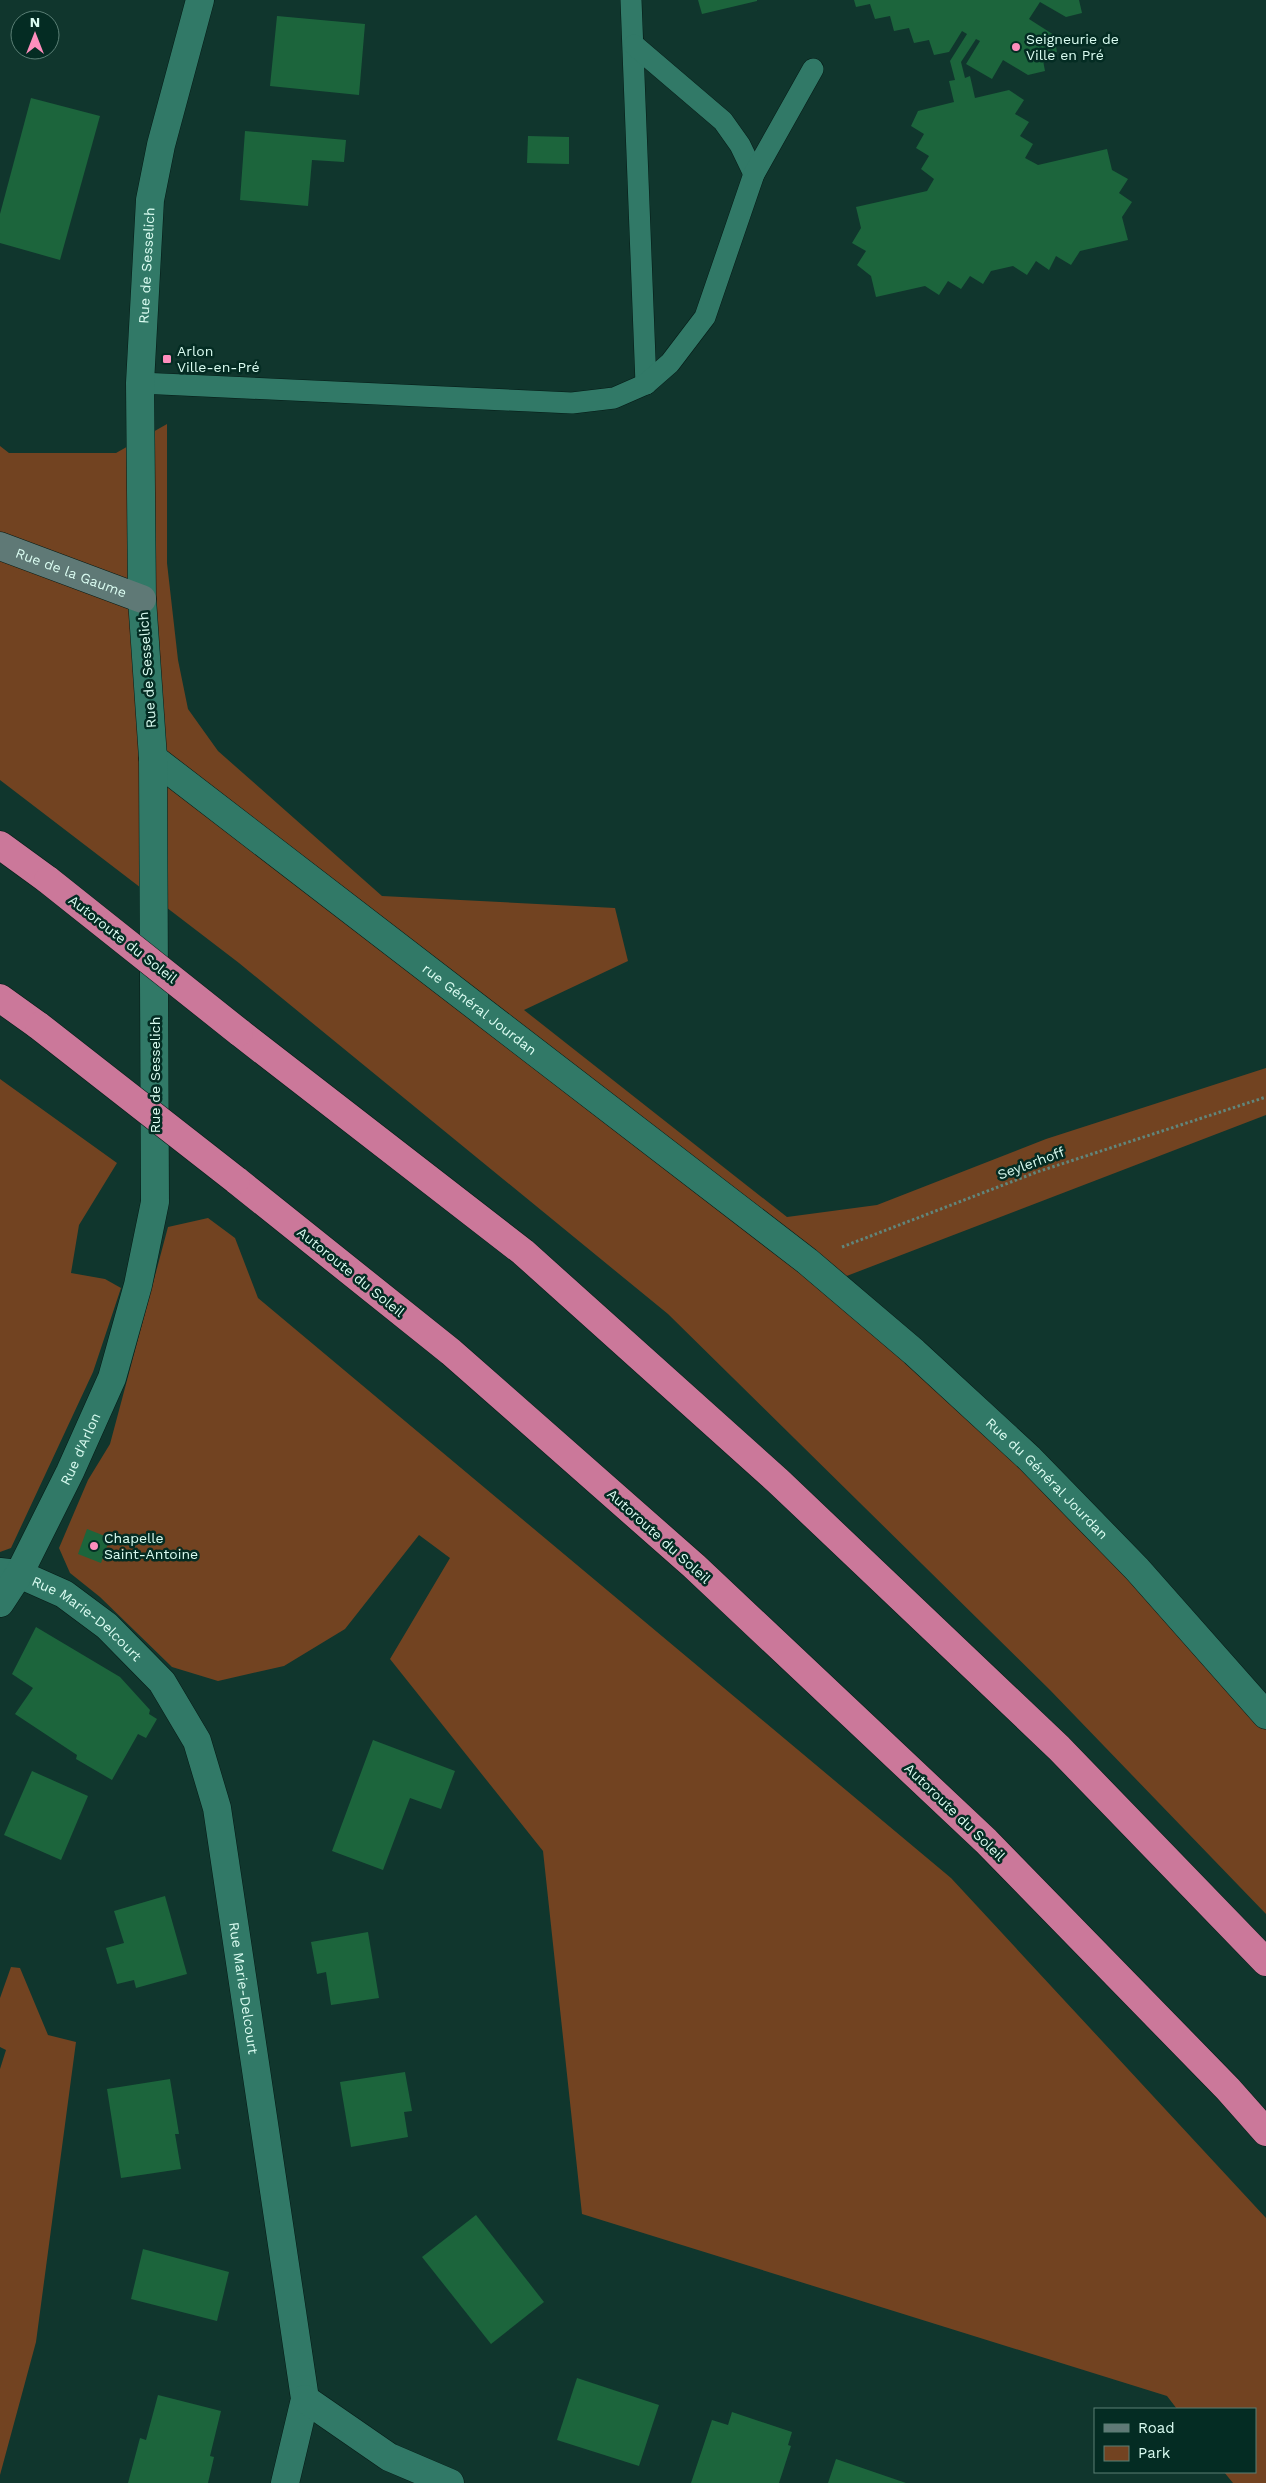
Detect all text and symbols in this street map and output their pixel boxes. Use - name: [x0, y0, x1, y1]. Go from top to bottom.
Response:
- north arrow: [10, 10, 60, 60]
- text: N: [30, 14, 40, 30]
- place label: Seigneurie de Ville en Pré: [1026, 31, 1119, 63]
- marker: Seigneurie de Ville en Pré: [1010, 41, 1022, 53]
- street label: Rue de Sesselich: [135, 207, 158, 324]
- place label: Arlon Ville-en-Pré: [177, 343, 260, 375]
- marker: Arlon Ville-en-Pré: [161, 353, 173, 365]
- street label: Rue de la Gaume: [14, 545, 129, 601]
- street label: Rue de Sesselich: [135, 611, 159, 729]
- street label: Autoroute du Soleil: [66, 892, 181, 987]
- street label: rue Général Jourdan: [419, 960, 540, 1058]
- street label: Rue de Sesselich: [147, 1017, 163, 1133]
- street label: Seylerhoff: [995, 1144, 1067, 1182]
- street label: Autoroute du Soleil: [294, 1224, 408, 1321]
- street label: Rue d'Arlon: [57, 1410, 103, 1488]
- street label: Rue du Général Jourdan: [983, 1414, 1111, 1542]
- street label: Autoroute du Soleil: [604, 1485, 714, 1587]
- place label: Chapelle Saint-Antoine: [104, 1530, 198, 1562]
- marker: Chapelle Saint-Antoine: [88, 1540, 100, 1552]
- street label: Rue Marie-Delcourt: [30, 1573, 145, 1664]
- street label: Autoroute du Soleil: [902, 1760, 1009, 1865]
- street label: Rue Marie-Delcourt: [226, 1921, 262, 2055]
- legend: [1094, 2408, 1256, 2473]
- text: Road: [1138, 2419, 1175, 2437]
- text: Park: [1138, 2444, 1171, 2462]

